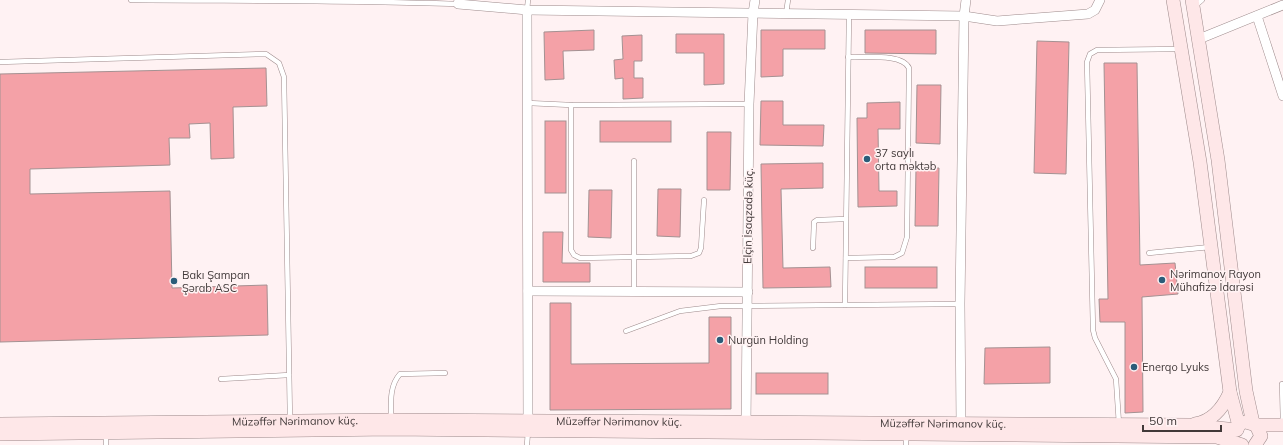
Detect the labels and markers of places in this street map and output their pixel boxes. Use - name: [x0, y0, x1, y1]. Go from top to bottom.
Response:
- place label: 37 saylı orta məktəb: [875, 146, 937, 173]
- marker: 37 saylı orta məktəb: [862, 154, 872, 164]
- place label: Nərimanov Rayon Mühafizə İdarəsi: [1170, 267, 1261, 294]
- place label: Bakı Şampan Şərab ASC: [182, 268, 250, 295]
- marker: Nərimanov Rayon Mühafizə İdarəsi: [1157, 275, 1167, 285]
- marker: Bakı Şampan Şərab ASC: [169, 276, 179, 286]
- place label: Nurgün Holding: [728, 333, 808, 347]
- marker: Nurgün Holding: [715, 335, 725, 345]
- place label: Enerqo Lyuks: [1142, 360, 1209, 374]
- marker: Enerqo Lyuks: [1129, 362, 1139, 372]

